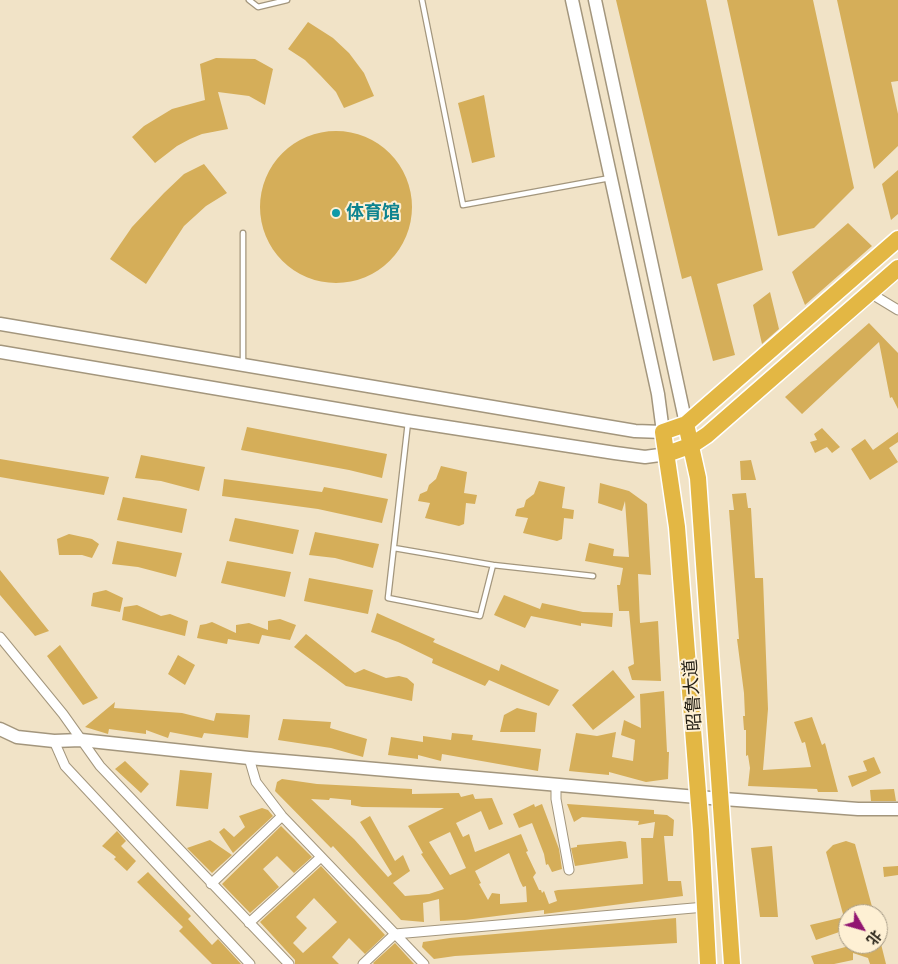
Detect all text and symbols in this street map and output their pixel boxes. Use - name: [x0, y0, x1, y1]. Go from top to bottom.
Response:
- place label: 体育馆: [346, 202, 400, 224]
- marker: 体育馆: [330, 207, 342, 219]
- street label: 昭鲁大道: [680, 658, 706, 732]
- north arrow: [838, 904, 888, 954]
- text: 北: [863, 927, 885, 949]

